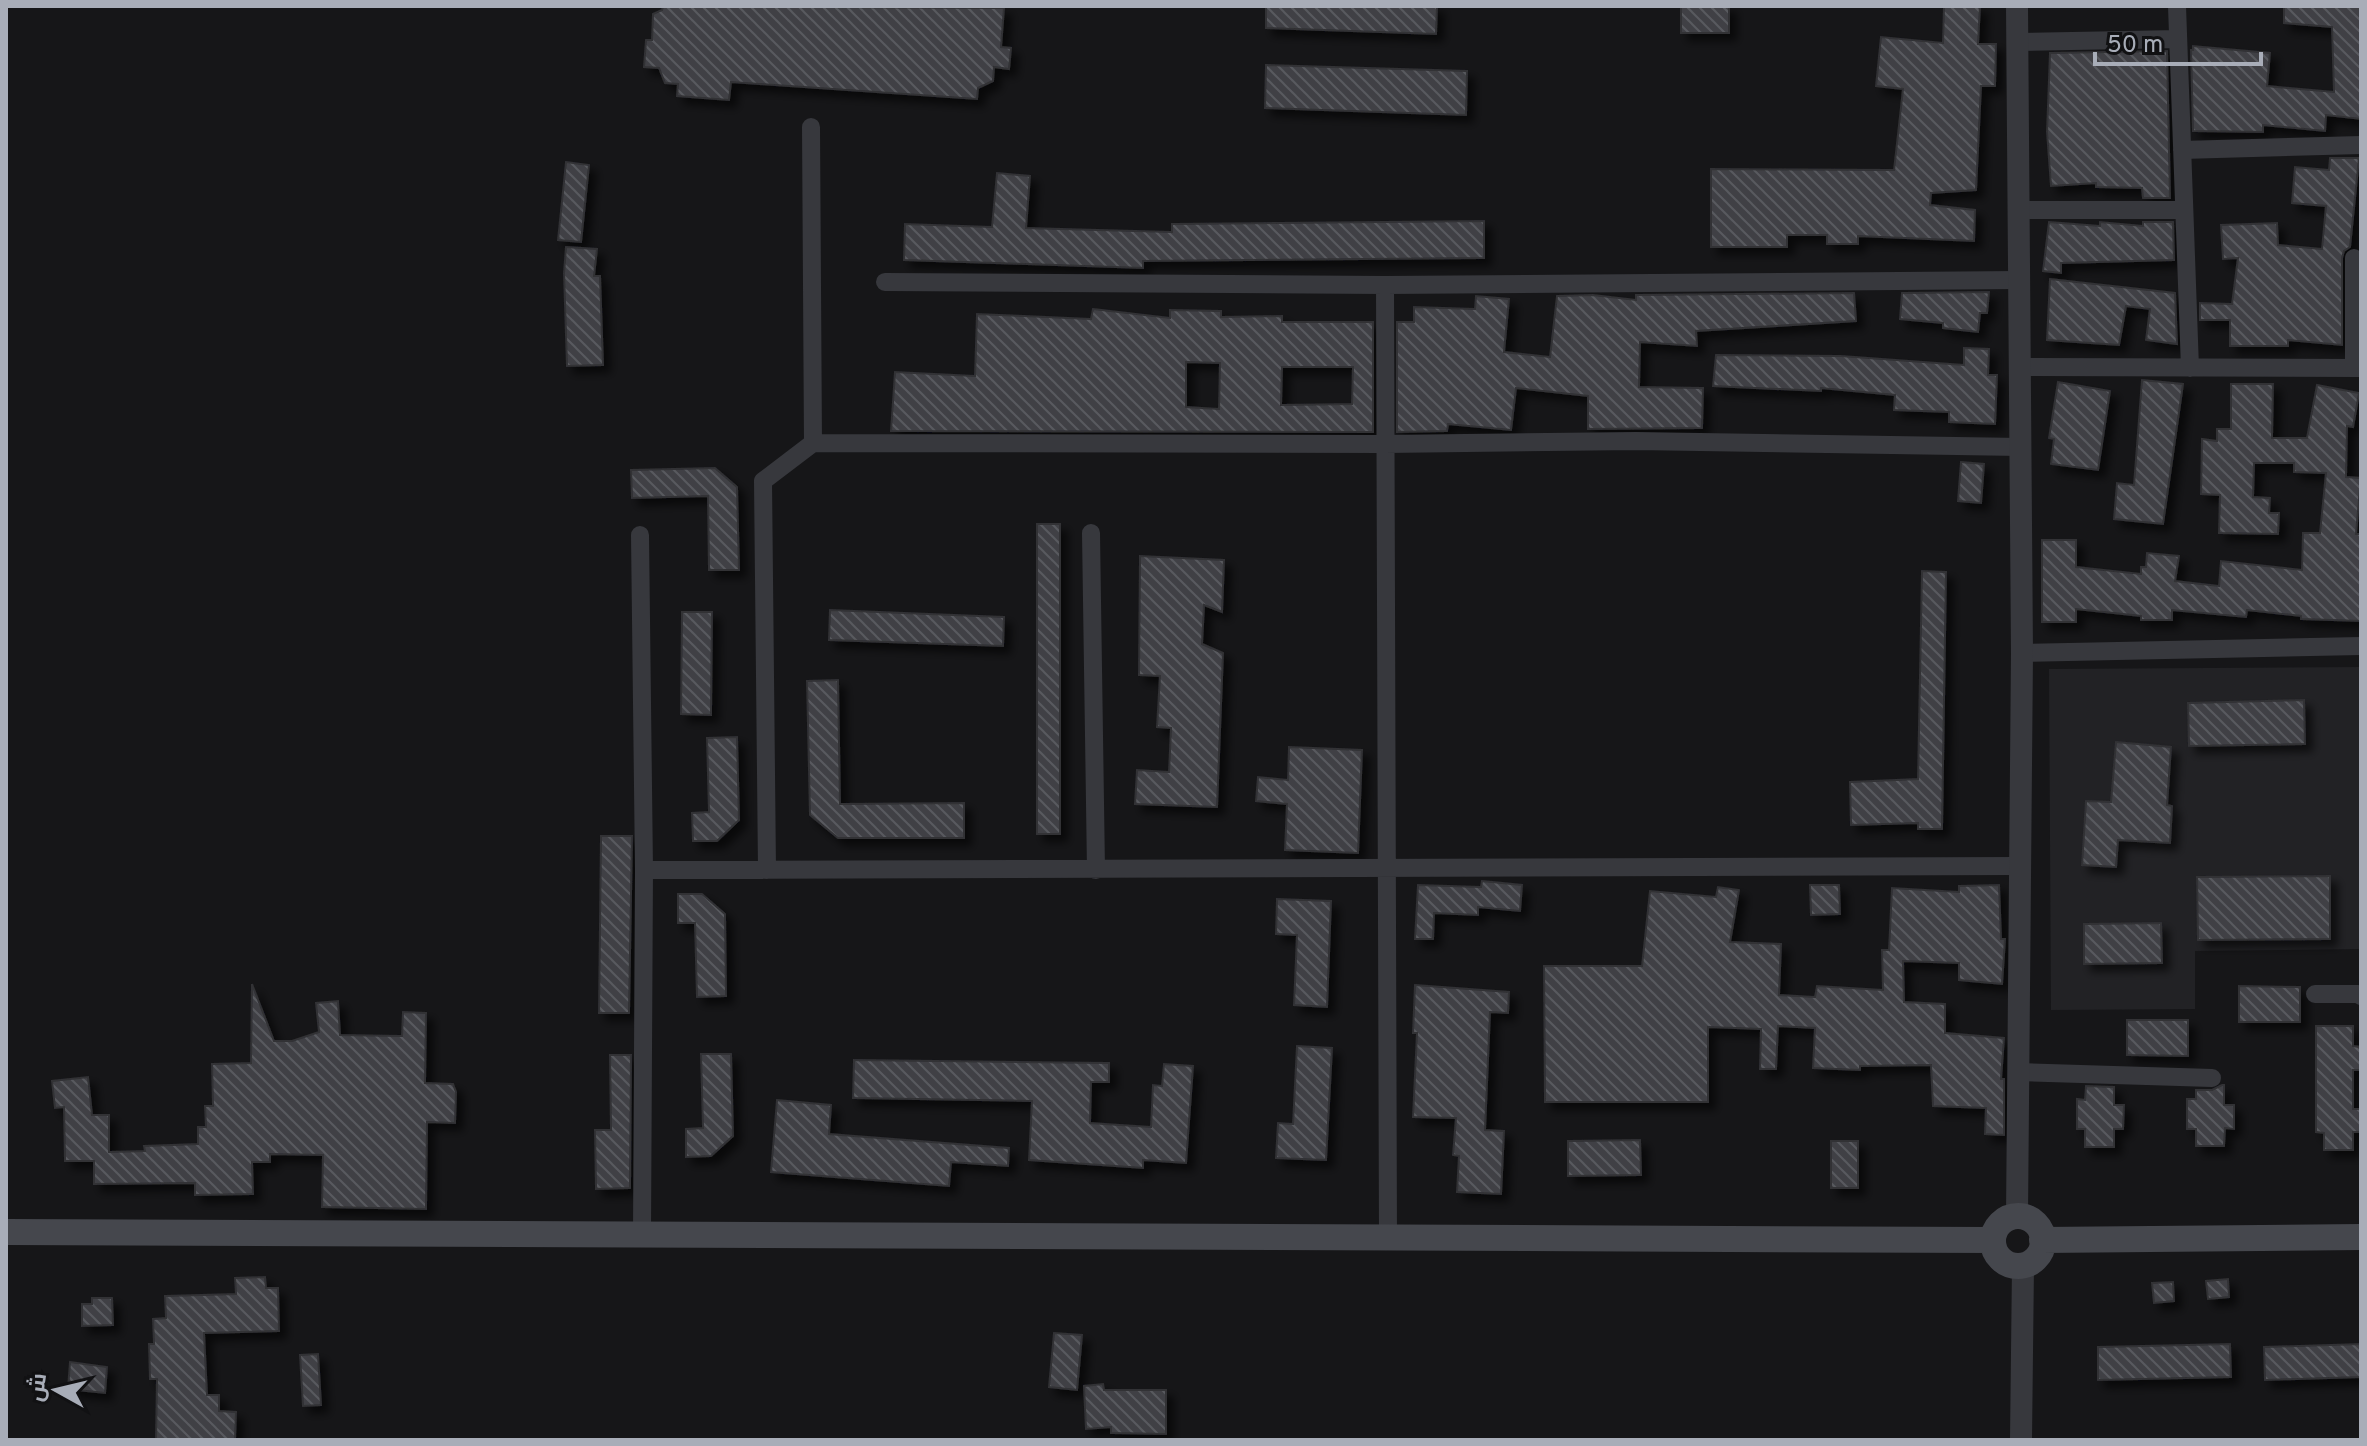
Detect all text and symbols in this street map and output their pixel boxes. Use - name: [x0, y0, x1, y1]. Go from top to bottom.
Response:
- scale bar: [2095, 16, 2261, 66]
- text: 50 m: [2107, 31, 2163, 61]
- north arrow: [16, 1350, 96, 1430]
- text: ش: [23, 1372, 54, 1403]

